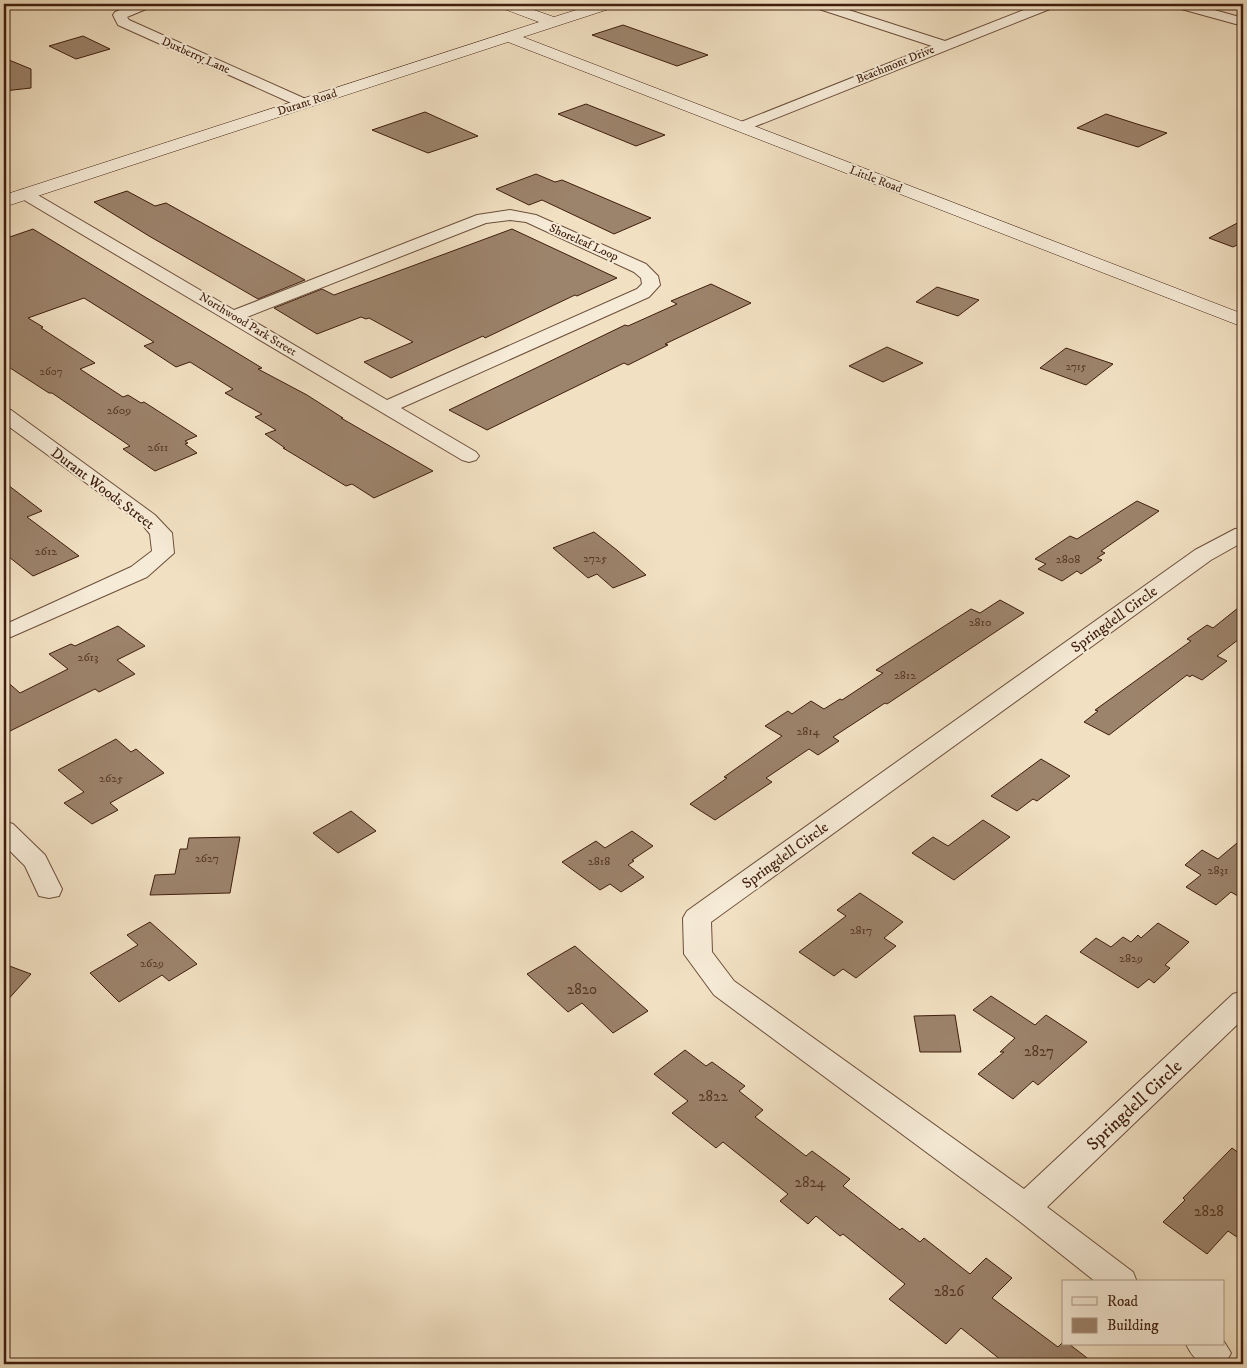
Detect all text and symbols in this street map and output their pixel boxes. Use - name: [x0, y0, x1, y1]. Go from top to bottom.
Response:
- street label: Duxberry Lane: [159, 34, 232, 77]
- street label: Beachmont Drive: [854, 42, 937, 87]
- street label: Durant Road: [275, 86, 339, 119]
- street label: Little Road: [847, 163, 904, 196]
- street label: Shoreleaf Loop: [547, 221, 621, 264]
- street label: Northwood Park Street: [196, 289, 299, 360]
- house number: 2715: [1066, 360, 1087, 374]
- house number: 2607: [40, 365, 63, 379]
- house number: 2609: [107, 403, 131, 418]
- house number: 2611: [148, 440, 168, 455]
- street label: Durant Woods Street: [47, 443, 158, 534]
- house number: 2612: [35, 544, 57, 559]
- house number: 2725: [583, 551, 607, 566]
- house number: 2808: [1056, 552, 1080, 567]
- street label: Springdell Circle: [1067, 582, 1161, 657]
- house number: 2810: [969, 615, 991, 630]
- house number: 2613: [78, 650, 98, 665]
- house number: 2812: [894, 668, 916, 683]
- house number: 2814: [796, 724, 821, 739]
- house number: 2625: [99, 771, 123, 786]
- street label: Springdell Circle: [738, 818, 832, 893]
- house number: 2627: [195, 851, 219, 866]
- house number: 2818: [588, 854, 610, 869]
- house number: 2831: [1208, 863, 1228, 878]
- house number: 2817: [850, 923, 872, 938]
- house number: 2829: [1119, 951, 1143, 966]
- house number: 2629: [140, 956, 164, 971]
- house number: 2820: [567, 980, 597, 999]
- house number: 2827: [1024, 1042, 1054, 1061]
- street label: Springdell Circle: [1082, 1056, 1187, 1156]
- house number: 2822: [698, 1087, 728, 1106]
- house number: 2824: [795, 1173, 826, 1192]
- house number: 2828: [1194, 1202, 1224, 1221]
- legend: [1062, 1280, 1224, 1346]
- house number: 2826: [934, 1282, 965, 1301]
- text: Road: [1107, 1292, 1139, 1311]
- text: Building: [1107, 1316, 1159, 1335]

